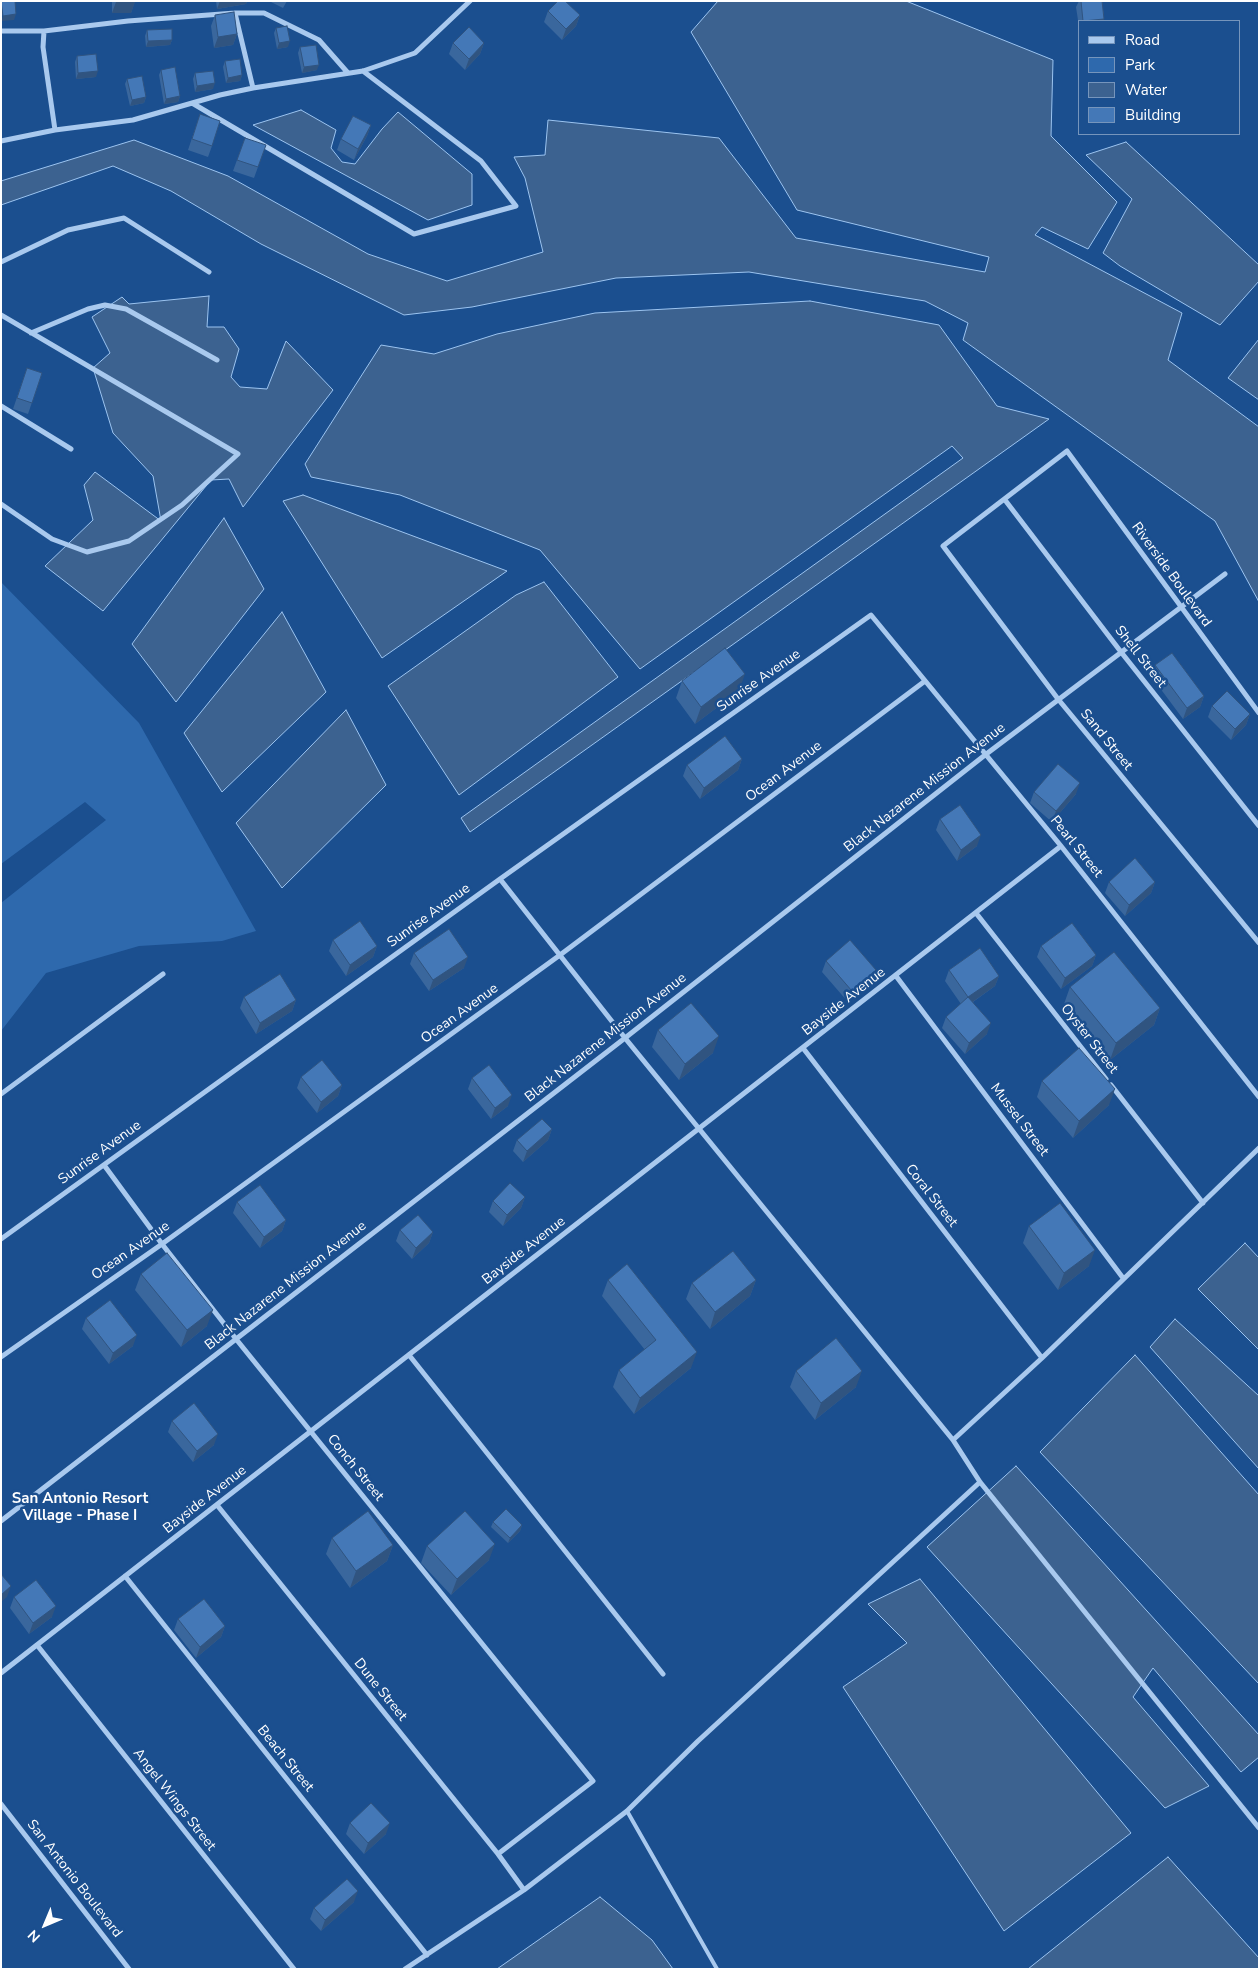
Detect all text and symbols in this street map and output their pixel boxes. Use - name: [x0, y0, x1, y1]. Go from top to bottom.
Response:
- legend: [1078, 20, 1240, 135]
- text: Road: [1125, 30, 1160, 50]
- text: Park: [1125, 55, 1155, 75]
- text: Water: [1125, 80, 1167, 100]
- text: Building: [1125, 105, 1181, 125]
- street label: Riverside Boulevard: [1127, 519, 1215, 631]
- street label: Shell Street: [1111, 623, 1169, 691]
- street label: Sunrise Avenue: [714, 646, 804, 716]
- street label: Sand Street: [1076, 706, 1136, 774]
- street label: Black Nazarene Mission Avenue: [841, 720, 1009, 856]
- street label: Ocean Avenue: [743, 738, 825, 806]
- street label: Pearl Street: [1046, 813, 1106, 881]
- street label: Sunrise Avenue: [384, 880, 474, 952]
- street label: Bayside Avenue: [799, 964, 889, 1040]
- street label: Black Nazarene Mission Avenue: [522, 970, 690, 1106]
- street label: Ocean Avenue: [418, 980, 502, 1048]
- street label: Oyster Street: [1057, 1001, 1121, 1077]
- street label: Mussel Street: [986, 1080, 1052, 1160]
- street label: Sunrise Avenue: [55, 1117, 145, 1189]
- street label: Coral Street: [901, 1161, 961, 1231]
- street label: Bayside Avenue: [479, 1213, 569, 1289]
- street label: Ocean Avenue: [89, 1218, 173, 1284]
- street label: Black Nazarene Mission Avenue: [202, 1218, 370, 1354]
- street label: Conch Street: [323, 1431, 387, 1505]
- street label: Bayside Avenue: [160, 1462, 250, 1538]
- district label: San Antonio Resort Village - Phase I: [12, 1490, 148, 1525]
- street label: Dune Street: [350, 1655, 410, 1725]
- street label: Beach Street: [253, 1722, 317, 1796]
- street label: Angel Wings Street: [129, 1746, 219, 1854]
- street label: San Antonio Boulevard: [23, 1817, 125, 1941]
- north arrow: [20, 1900, 70, 1950]
- text: N: [24, 1926, 44, 1946]

